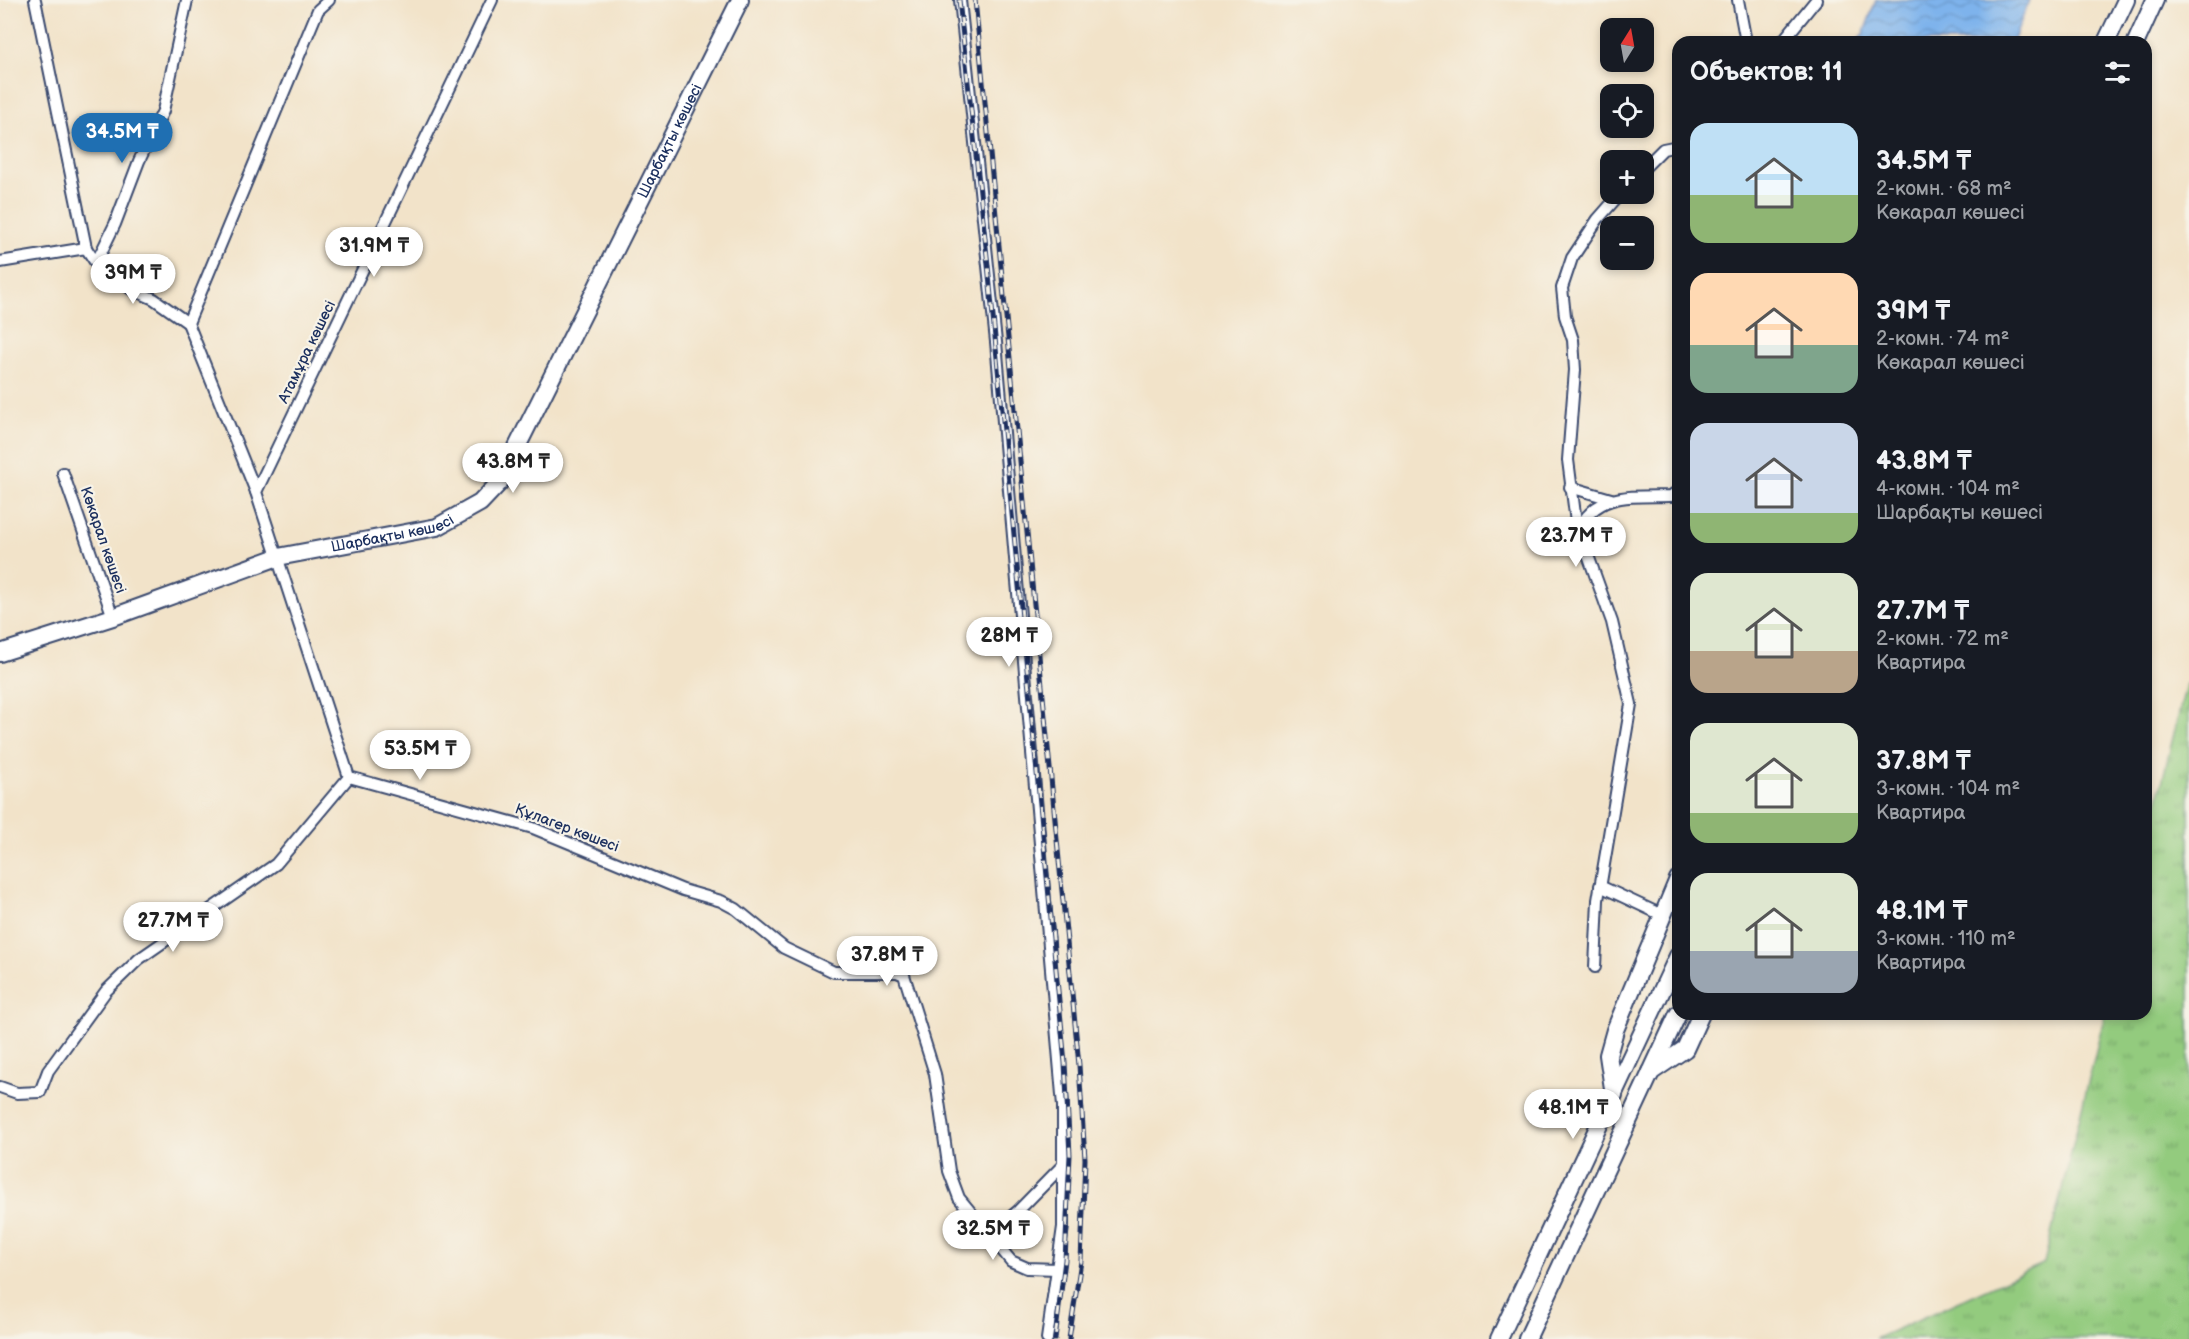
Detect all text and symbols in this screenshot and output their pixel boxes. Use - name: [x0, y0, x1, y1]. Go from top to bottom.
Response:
- north arrow: [1600, 18, 1654, 72]
- map controls: [1600, 18, 1654, 270]
- icon: filters: [2101, 56, 2134, 89]
- text: Объектов: 11: [1690, 57, 1843, 88]
- street label: Шарбақты көшесі: [633, 81, 706, 201]
- button: locate: [1600, 84, 1654, 138]
- pin: 34.5M ₸: [67, 113, 177, 164]
- text: 34.5M ₸: [86, 120, 158, 144]
- text: 34.5M ₸: [1876, 146, 1971, 177]
- icon: home: [1738, 147, 1810, 219]
- button: +: [1600, 150, 1654, 204]
- text: 2-комн. · 68 m²: [1876, 177, 2012, 201]
- text: Көкарал көшесі: [1876, 201, 2025, 225]
- button: −: [1600, 216, 1654, 270]
- pin: 31.9M ₸: [319, 227, 429, 278]
- text: 31.9M ₸: [339, 234, 409, 258]
- pin: 39M ₸: [91, 254, 175, 305]
- text: 39M ₸: [105, 261, 161, 285]
- text: 39M ₸: [1876, 296, 1950, 327]
- street label: Атамұра көшесі: [273, 297, 340, 407]
- icon: home: [1738, 297, 1810, 369]
- text: 2-комн. · 74 m²: [1876, 327, 2009, 351]
- text: Көкарал көшесі: [1876, 351, 2025, 375]
- pin: 43.8M ₸: [458, 443, 568, 494]
- text: 43.8M ₸: [1876, 446, 1971, 477]
- icon: home: [1738, 447, 1810, 519]
- text: 43.8M ₸: [476, 450, 550, 474]
- text: 4-комн. · 104 m²: [1876, 477, 2020, 501]
- street label: Көкарал көшесі: [76, 484, 130, 596]
- text: Шарбақты көшесі: [1876, 501, 2043, 525]
- street label: Шарбақты көшесі: [329, 510, 457, 556]
- pin: 23.7M ₸: [1521, 517, 1631, 568]
- text: 23.7M ₸: [1540, 524, 1612, 548]
- text: 27.7M ₸: [1876, 596, 1969, 627]
- icon: home: [1738, 597, 1810, 669]
- pin: 28M ₸: [967, 617, 1051, 668]
- text: 28M ₸: [980, 624, 1038, 648]
- text: 2-комн. · 72 m²: [1876, 627, 2009, 651]
- text: Квартира: [1876, 651, 1966, 675]
- pin: 53.5M ₸: [365, 730, 475, 781]
- text: 53.5M ₸: [384, 737, 456, 761]
- text: 37.8M ₸: [1876, 746, 1971, 777]
- icon: home: [1738, 747, 1810, 819]
- text: 3-комн. · 104 m²: [1876, 777, 2020, 801]
- street label: Құлагер көшесі: [512, 799, 622, 857]
- text: Квартира: [1876, 801, 1966, 825]
- text: 48.1M ₸: [1876, 896, 1967, 927]
- icon: home: [1738, 897, 1810, 969]
- pin: 27.7M ₸: [118, 902, 228, 953]
- text: 27.7M ₸: [137, 909, 209, 933]
- text: 3-комн. · 110 m²: [1876, 927, 2016, 951]
- pin: 37.8M ₸: [832, 936, 942, 987]
- text: 37.8M ₸: [851, 943, 923, 967]
- text: Квартира: [1876, 951, 1966, 975]
- pin: 48.1M ₸: [1518, 1089, 1628, 1140]
- text: 48.1M ₸: [1538, 1096, 1608, 1120]
- pin: 32.5M ₸: [938, 1210, 1048, 1261]
- text: 32.5M ₸: [956, 1217, 1030, 1241]

